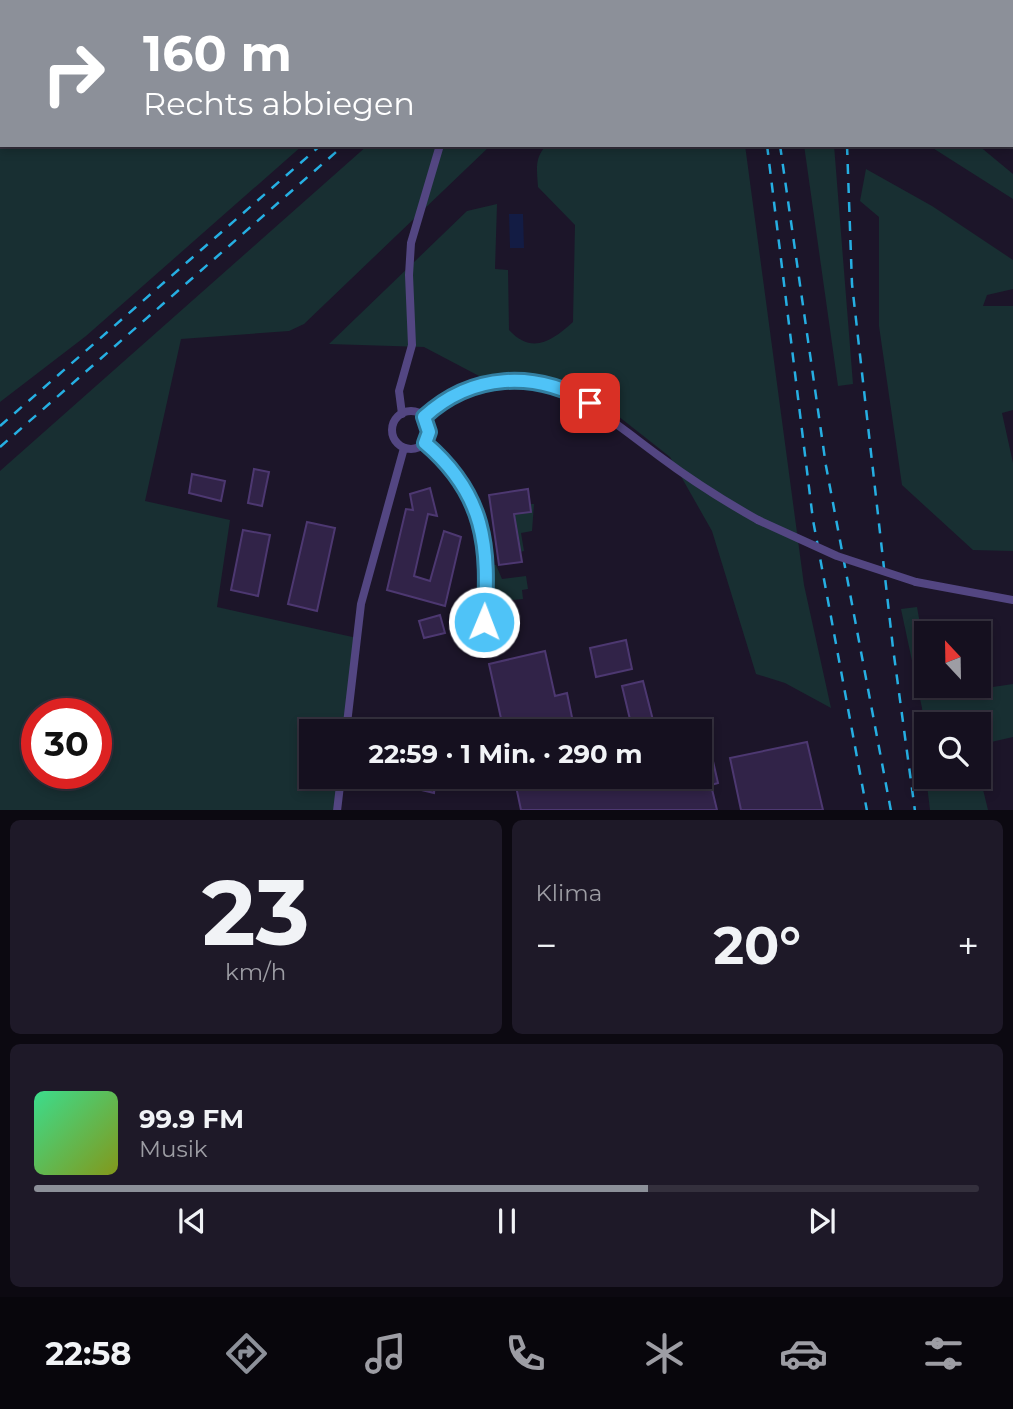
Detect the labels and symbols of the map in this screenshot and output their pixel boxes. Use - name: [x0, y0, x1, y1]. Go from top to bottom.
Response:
- pin: [560, 373, 620, 433]
- position arrow: [447, 585, 521, 659]
- north arrow: [914, 621, 990, 698]
- speed limit sign: 30: [21, 698, 112, 789]

